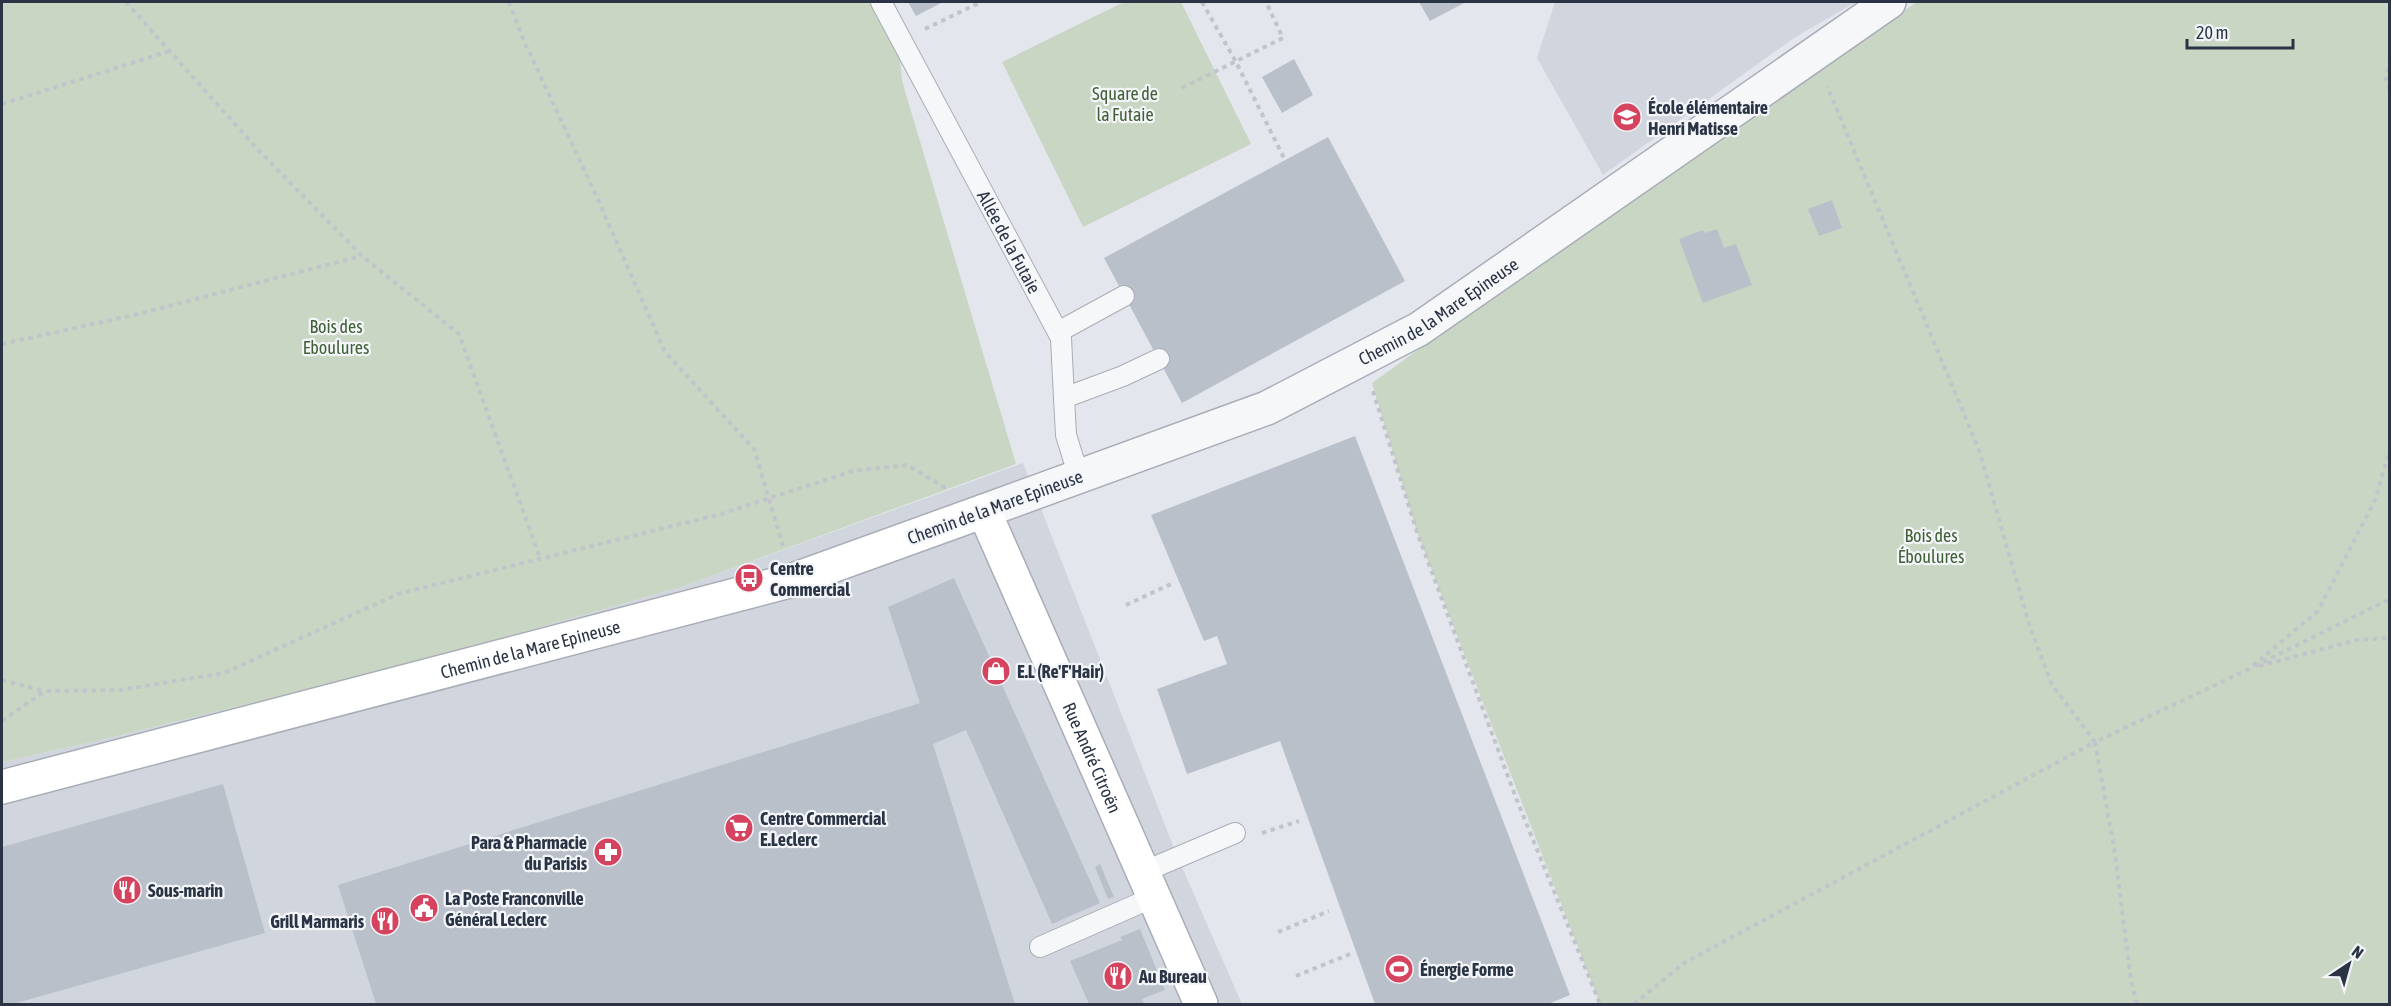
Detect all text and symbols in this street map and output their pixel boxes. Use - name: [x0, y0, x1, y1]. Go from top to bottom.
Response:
- scale bar: [2187, 12, 2294, 50]
- text: 20 m: [2196, 22, 2228, 43]
- park label: Square de la Futaie: [1092, 83, 1158, 125]
- place label: École élémentaire Henri Matisse: [1648, 97, 1768, 139]
- school or university icon: École élémentaire Henri Matisse: [1611, 101, 1643, 133]
- street label: Allée de la Futaie: [973, 187, 1045, 297]
- street label: Chemin de la Mare Epineuse: [1355, 253, 1522, 369]
- park label: Bois des Eboulures: [303, 316, 369, 358]
- street label: Chemin de la Mare Epineuse: [905, 466, 1085, 548]
- park label: Bois des Éboulures: [1898, 525, 1964, 567]
- place label: Centre Commercial: [770, 558, 850, 600]
- bus stop icon: Centre Commercial: [733, 562, 765, 594]
- street label: Chemin de la Mare Epineuse: [438, 615, 622, 682]
- shop icon: E.L (Re'F'Hair): [980, 655, 1012, 687]
- place label: E.L (Re'F'Hair): [1017, 661, 1104, 682]
- street label: Rue André Citroën: [1059, 699, 1126, 816]
- place label: Centre Commercial E.Leclerc: [760, 808, 886, 850]
- supermarket icon: Centre Commercial E.Leclerc: [723, 812, 755, 844]
- place label: Para & Pharmacie du Parisis: [471, 832, 588, 874]
- pharmacy icon: Para & Pharmacie du Parisis: [592, 836, 624, 868]
- restaurant icon: Sous-marin: [111, 874, 143, 906]
- place label: Sous-marin: [148, 880, 223, 901]
- place label: La Poste Franconville Général Leclerc: [445, 888, 584, 930]
- public building icon: La Poste Franconville Général Leclerc: [408, 892, 440, 924]
- restaurant icon: Grill Marmaris: [369, 905, 401, 937]
- place label: Grill Marmaris: [270, 911, 365, 932]
- north arrow: [2319, 934, 2379, 994]
- text: N: [2349, 942, 2367, 962]
- sports icon: Énergie Forme: [1383, 953, 1415, 985]
- place label: Énergie Forme: [1420, 959, 1514, 980]
- restaurant icon: Au Bureau: [1102, 960, 1134, 992]
- place label: Au Bureau: [1138, 966, 1207, 987]

